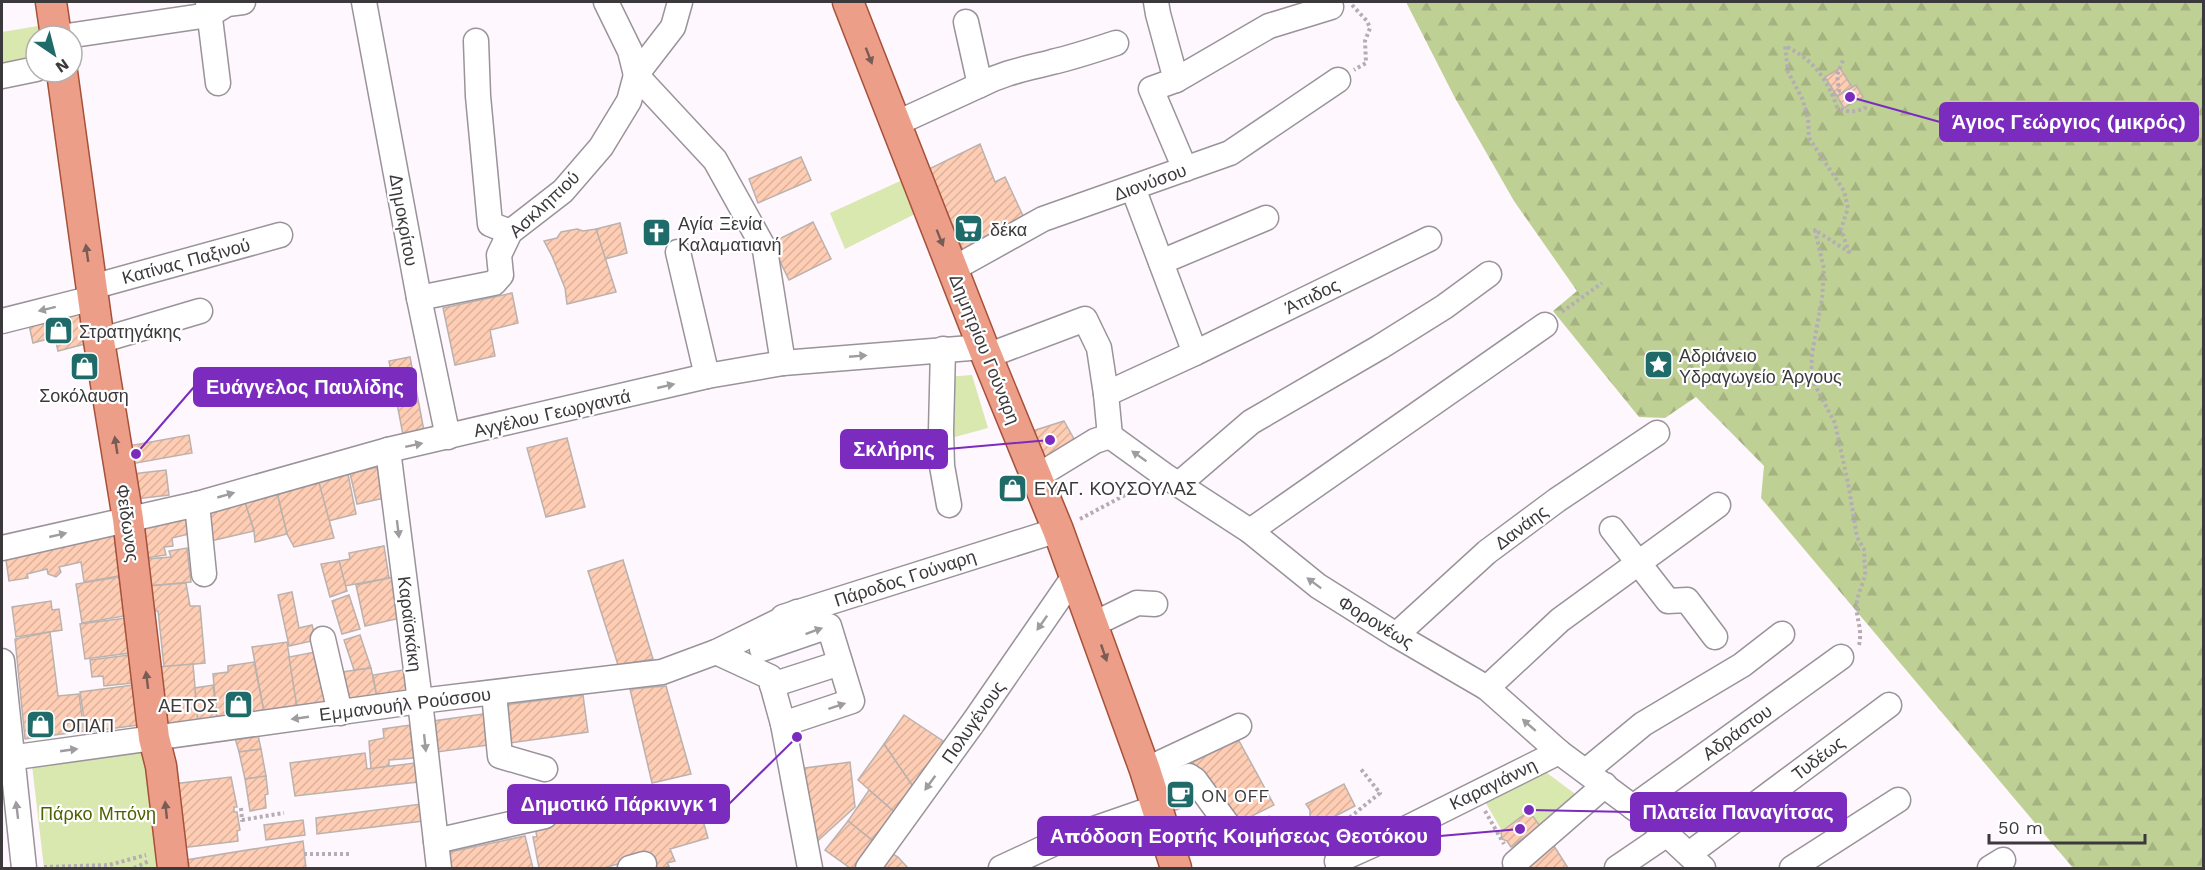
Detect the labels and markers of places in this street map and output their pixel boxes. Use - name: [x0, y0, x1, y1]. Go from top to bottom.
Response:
- callout: Άγιος Γεώργιος (μικρός): [1940, 103, 2198, 141]
- place label: Αγία Ξενία Καλαματιανή: [678, 213, 781, 255]
- supermarket icon: δέκα: [953, 213, 985, 245]
- church icon: Αγία Ξενία Καλαματιανή: [641, 217, 673, 249]
- place label: δέκα: [990, 219, 1027, 240]
- shop icon: Στρατηγάκης: [42, 315, 74, 347]
- place label: Στρατηγάκης: [79, 321, 182, 342]
- place label: Αδριάνειο Υδραγωγείο Άργους: [1679, 345, 1842, 387]
- place icon: Αδριάνειο Υδραγωγείο Άργους: [1642, 349, 1674, 381]
- shop icon: Σοκόλαυση: [68, 350, 100, 382]
- callout: Ευάγγελος Παυλίδης: [194, 368, 416, 406]
- place label: Σοκόλαυση: [39, 385, 129, 406]
- callout: Σκλήρης: [841, 430, 947, 468]
- shop icon: ΕΥΑΓ. ΚΟΥΣΟΥΛΑΣ: [997, 472, 1029, 504]
- place label: ΕΥΑΓ. ΚΟΥΣΟΥΛΑΣ: [1034, 478, 1197, 499]
- shop icon: ΑΕΤΟΣ: [223, 689, 255, 721]
- place label: ΑΕΤΟΣ: [158, 695, 218, 716]
- shop icon: ΟΠΑΠ: [25, 709, 57, 741]
- place label: ΟΠΑΠ: [62, 715, 114, 736]
- cafe icon: ON OFF: [1164, 779, 1196, 811]
- callout: Δημοτικό Πάρκινγκ 1: [508, 785, 729, 823]
- place label: ON OFF: [1201, 785, 1269, 806]
- callout: Πλατεία Παναγίτσας: [1631, 793, 1846, 831]
- callout: Απόδοση Εορτής Κοιμήσεως Θεοτόκου: [1038, 817, 1440, 855]

